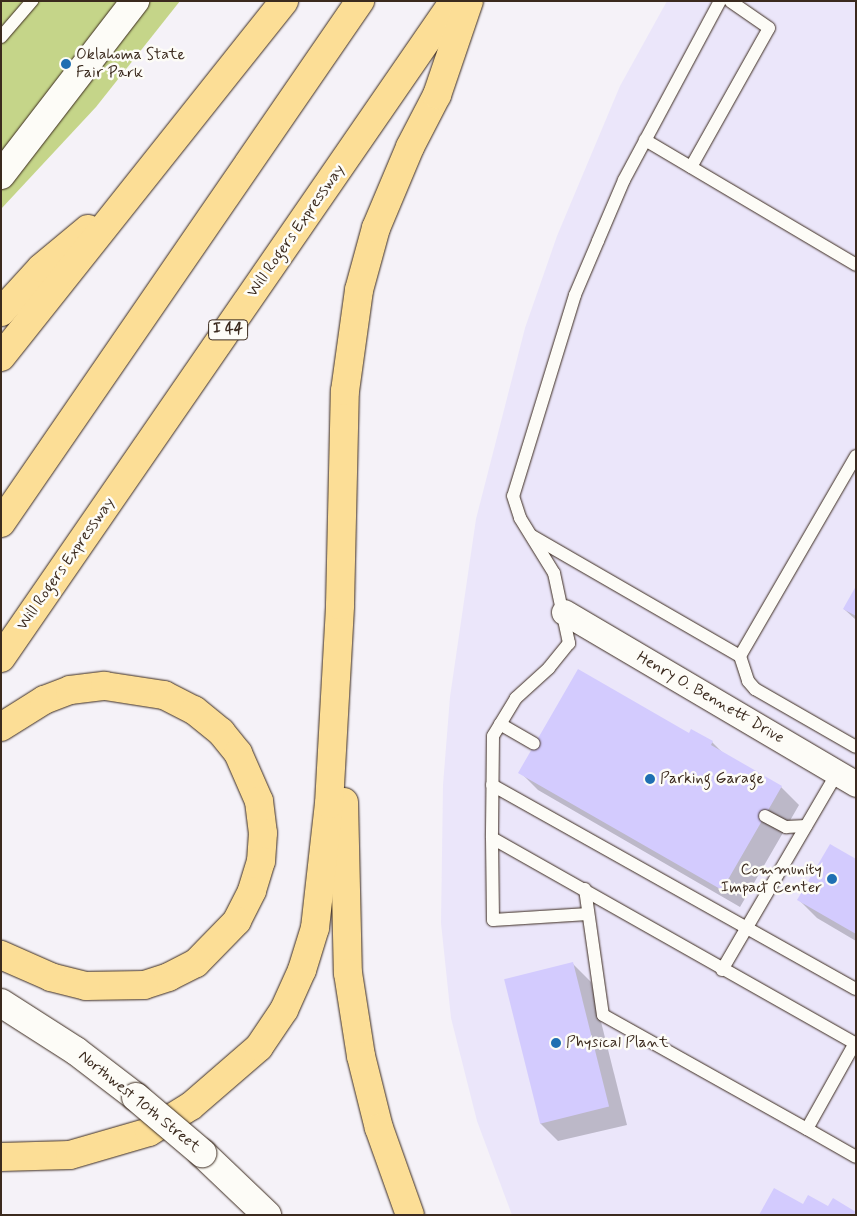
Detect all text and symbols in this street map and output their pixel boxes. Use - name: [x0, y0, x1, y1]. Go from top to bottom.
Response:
- place label: Oklahoma State Fair Park: [76, 45, 183, 83]
- marker: Oklahoma State Fair Park: [60, 58, 72, 70]
- street label: Will Rogers Expressway: [241, 159, 351, 303]
- road number: I 44: [208, 318, 248, 342]
- street label: Will Rogers Expressway: [11, 492, 121, 636]
- street label: Henry O. Bennett Drive: [633, 648, 787, 748]
- place label: Parking Garage: [660, 769, 763, 789]
- marker: Parking Garage: [644, 773, 656, 785]
- place label: Community Impact Center: [721, 860, 822, 898]
- marker: Community Impact Center: [826, 873, 838, 885]
- place label: Physical Plant: [566, 1033, 668, 1053]
- marker: Physical Plant: [550, 1037, 562, 1049]
- street label: Northwest 10th Street: [74, 1047, 204, 1157]

